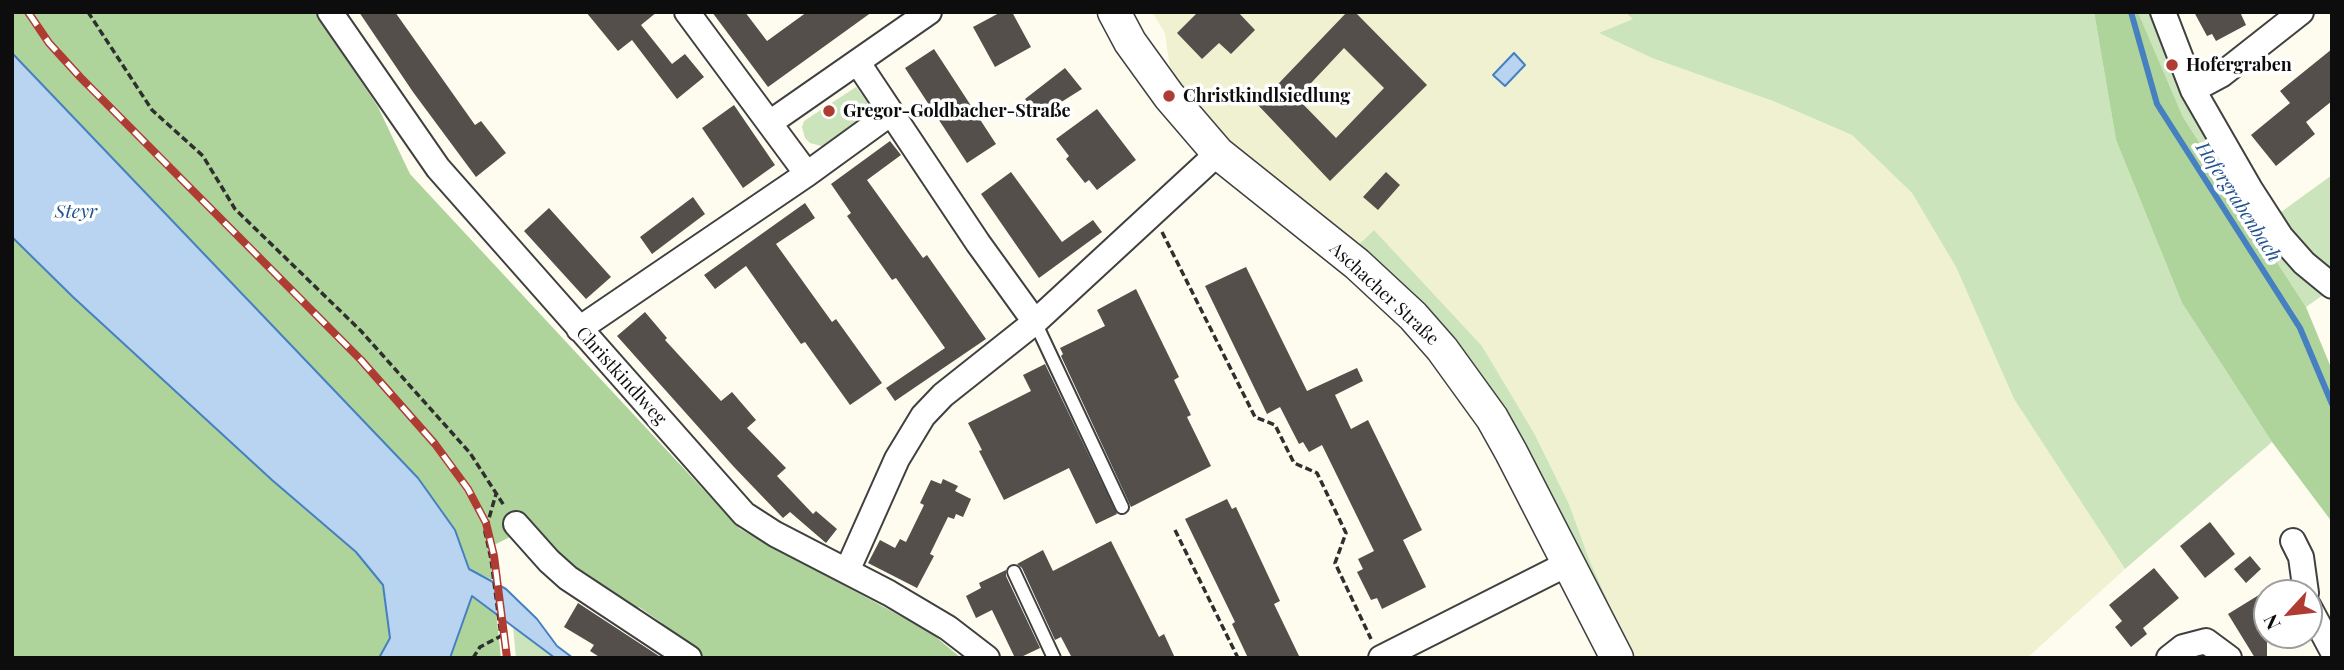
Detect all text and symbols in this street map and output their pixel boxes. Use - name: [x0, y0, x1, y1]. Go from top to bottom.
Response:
- place label: Hofergraben: [2186, 54, 2292, 76]
- marker: Hofergraben: [2164, 57, 2180, 73]
- place label: Christkindlsiedlung: [1183, 85, 1350, 107]
- marker: Christkindlsiedlung: [1161, 88, 1177, 104]
- place label: Gregor-Goldbacher-Straße: [843, 100, 1071, 122]
- marker: Gregor-Goldbacher-Straße: [821, 103, 837, 119]
- water label: Hofergrabenbach: [2191, 138, 2285, 266]
- water label: Steyr: [55, 201, 97, 223]
- street label: Aschacher Straße: [1325, 238, 1443, 350]
- street label: Christkindlweg: [571, 323, 671, 429]
- north arrow: [2253, 579, 2323, 649]
- text: N: [2256, 611, 2286, 635]

